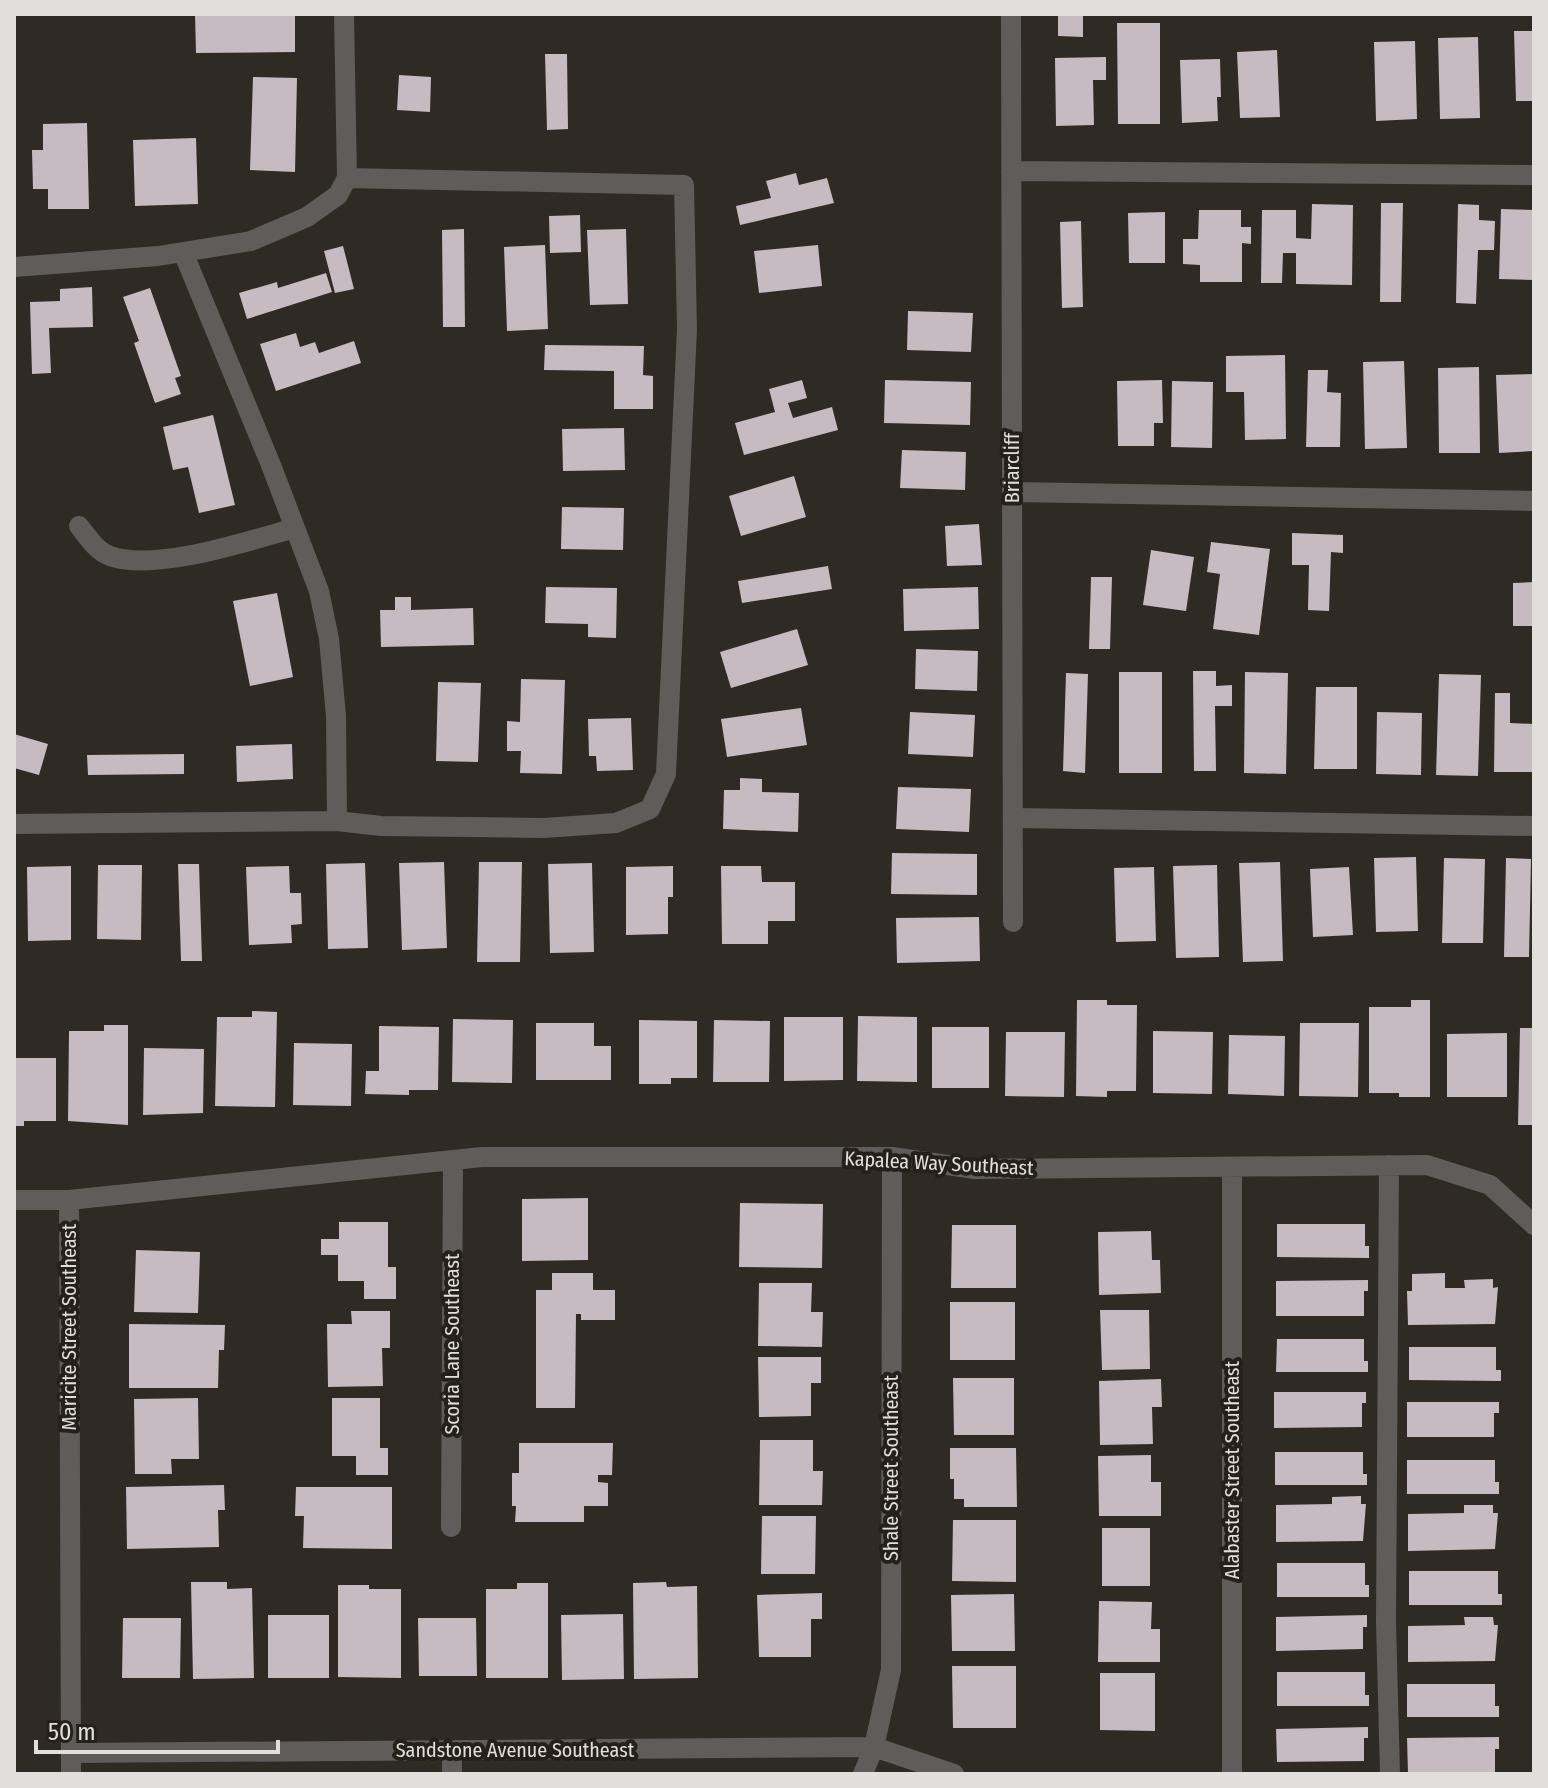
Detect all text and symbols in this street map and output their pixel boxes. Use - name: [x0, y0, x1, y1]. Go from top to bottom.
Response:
- street label: Briarcliff: [1000, 431, 1024, 503]
- street label: Kapalea Way Southeast: [844, 1146, 1035, 1180]
- street label: Maricite Street Southeast: [57, 1223, 81, 1430]
- street label: Scoria Lane Southeast: [440, 1253, 464, 1435]
- street label: Alabaster Street Southeast: [1220, 1360, 1244, 1579]
- street label: Shale Street Southeast: [879, 1374, 903, 1561]
- scale bar: [36, 1704, 278, 1754]
- text: 50 m: [48, 1718, 96, 1746]
- street label: Sandstone Avenue Southeast: [396, 1738, 635, 1762]

